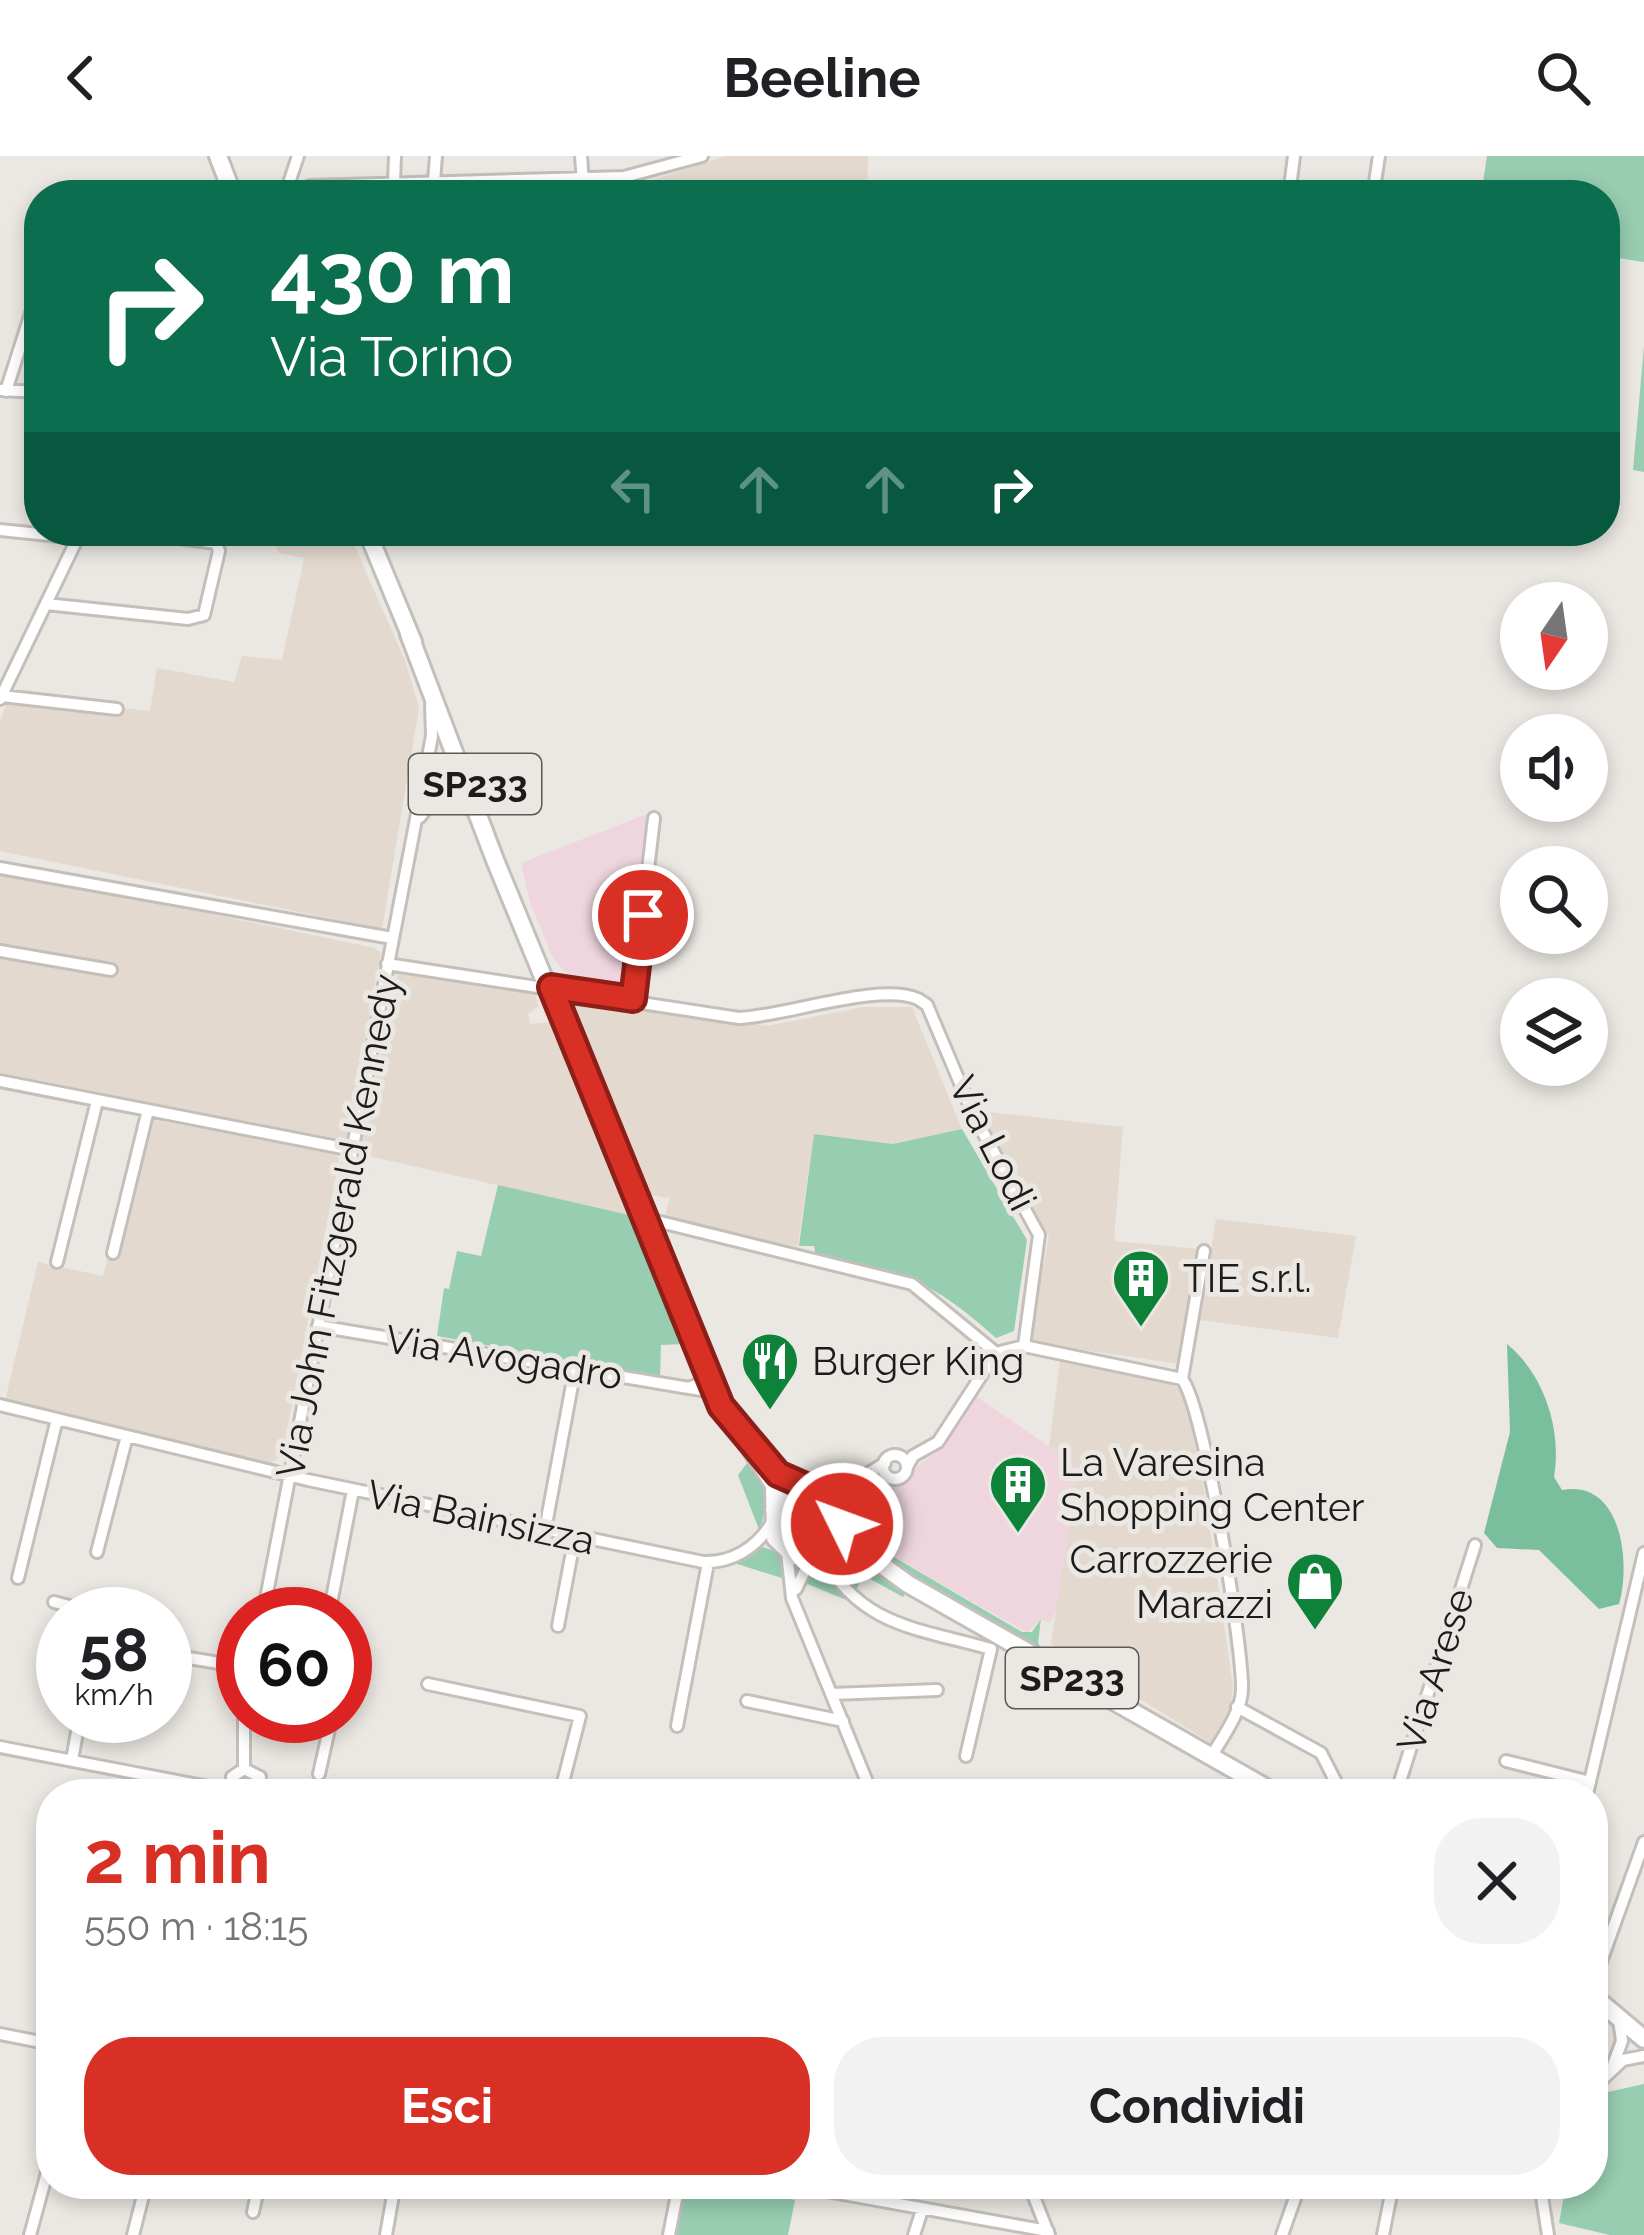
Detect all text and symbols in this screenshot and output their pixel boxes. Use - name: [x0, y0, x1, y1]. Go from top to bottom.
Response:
- icon: back: [48, 45, 114, 111]
- icon: search: [1530, 45, 1596, 111]
- text: Beeline: [723, 46, 921, 110]
- text: 430 m: [270, 224, 515, 323]
- icon: right: [72, 228, 228, 384]
- text: Via Torino: [270, 325, 513, 389]
- icon: left: [600, 456, 666, 522]
- icon: ahead: [726, 456, 792, 522]
- icon: ahead: [852, 456, 918, 522]
- icon: right: [978, 456, 1044, 522]
- north arrow: [1500, 582, 1608, 690]
- map controls: [1500, 582, 1608, 1086]
- button: sound: [1500, 714, 1608, 822]
- road number: SP233: [409, 754, 541, 814]
- button: search: [1500, 846, 1608, 954]
- pin: [592, 864, 694, 966]
- icon: arrive: [610, 882, 676, 948]
- street label: Via John Fitzgerald Kennedy: [267, 970, 409, 1482]
- button: layers: [1500, 978, 1608, 1086]
- street label: Via Lodi: [940, 1068, 1046, 1218]
- building icon: TIE s.r.l.: [1110, 1247, 1172, 1329]
- place label: TIE s.r.l.: [1183, 1255, 1312, 1301]
- street label: Via Avogadro: [382, 1316, 626, 1398]
- restaurant icon: Burger King: [739, 1330, 801, 1412]
- place label: Burger King: [812, 1338, 1024, 1384]
- place label: La Varesina Shopping Center: [1060, 1439, 1365, 1530]
- building icon: La Varesina Shopping Center: [987, 1453, 1049, 1535]
- position arrow: [779, 1461, 905, 1587]
- street label: Via Bainsizza: [363, 1470, 599, 1564]
- place label: Carrozzerie Marazzi: [1070, 1536, 1273, 1627]
- shop icon: Carrozzerie Marazzi: [1284, 1550, 1346, 1632]
- street label: Via Arese: [1387, 1583, 1483, 1757]
- speed limit sign: 60: [216, 1587, 372, 1743]
- text: 58: [79, 1615, 149, 1685]
- road number: SP233: [1006, 1648, 1138, 1708]
- text: km/h: [74, 1677, 154, 1712]
- text: 2 min: [84, 1815, 271, 1900]
- button: close: [1434, 1818, 1560, 1944]
- text: 550 m · 18:15: [84, 1903, 309, 1949]
- button: Esci: [84, 2037, 810, 2175]
- button: Condividi: [834, 2037, 1560, 2175]

